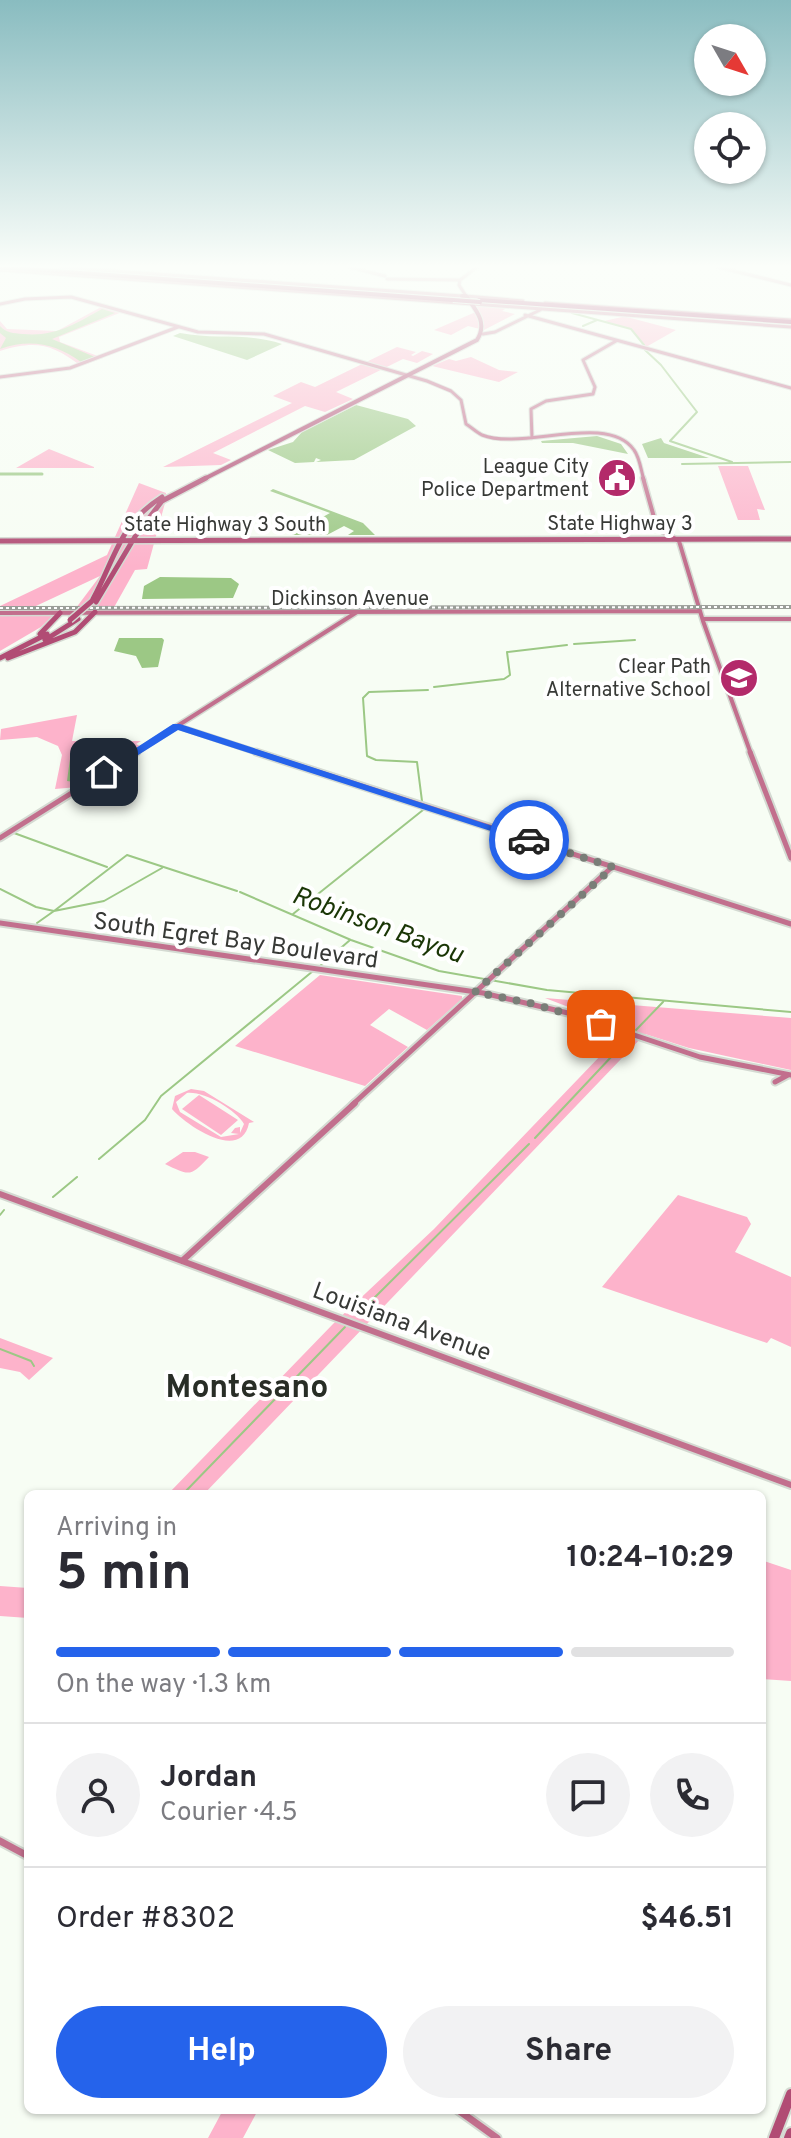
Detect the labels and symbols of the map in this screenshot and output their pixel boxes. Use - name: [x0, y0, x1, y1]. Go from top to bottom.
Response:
- north arrow: [694, 24, 766, 96]
- place label: League City Police Department: [421, 455, 589, 504]
- public building icon: League City Police Department: [596, 457, 638, 499]
- street label: State Highway 3: [547, 512, 693, 538]
- street label: State Highway 3 South: [124, 513, 326, 539]
- street label: Dickinson Avenue: [271, 587, 429, 613]
- place label: Clear Path Alternative School: [546, 655, 711, 704]
- school or university icon: Clear Path Alternative School: [718, 657, 760, 699]
- pin: [70, 738, 138, 806]
- courier: [489, 800, 569, 880]
- water label: Robinson Bayou: [287, 880, 468, 973]
- street label: South Egret Bay Boulevard: [91, 907, 380, 977]
- pin: [567, 990, 635, 1058]
- street label: Louisiana Avenue: [308, 1277, 495, 1369]
- district label: Montesano: [166, 1369, 328, 1409]

